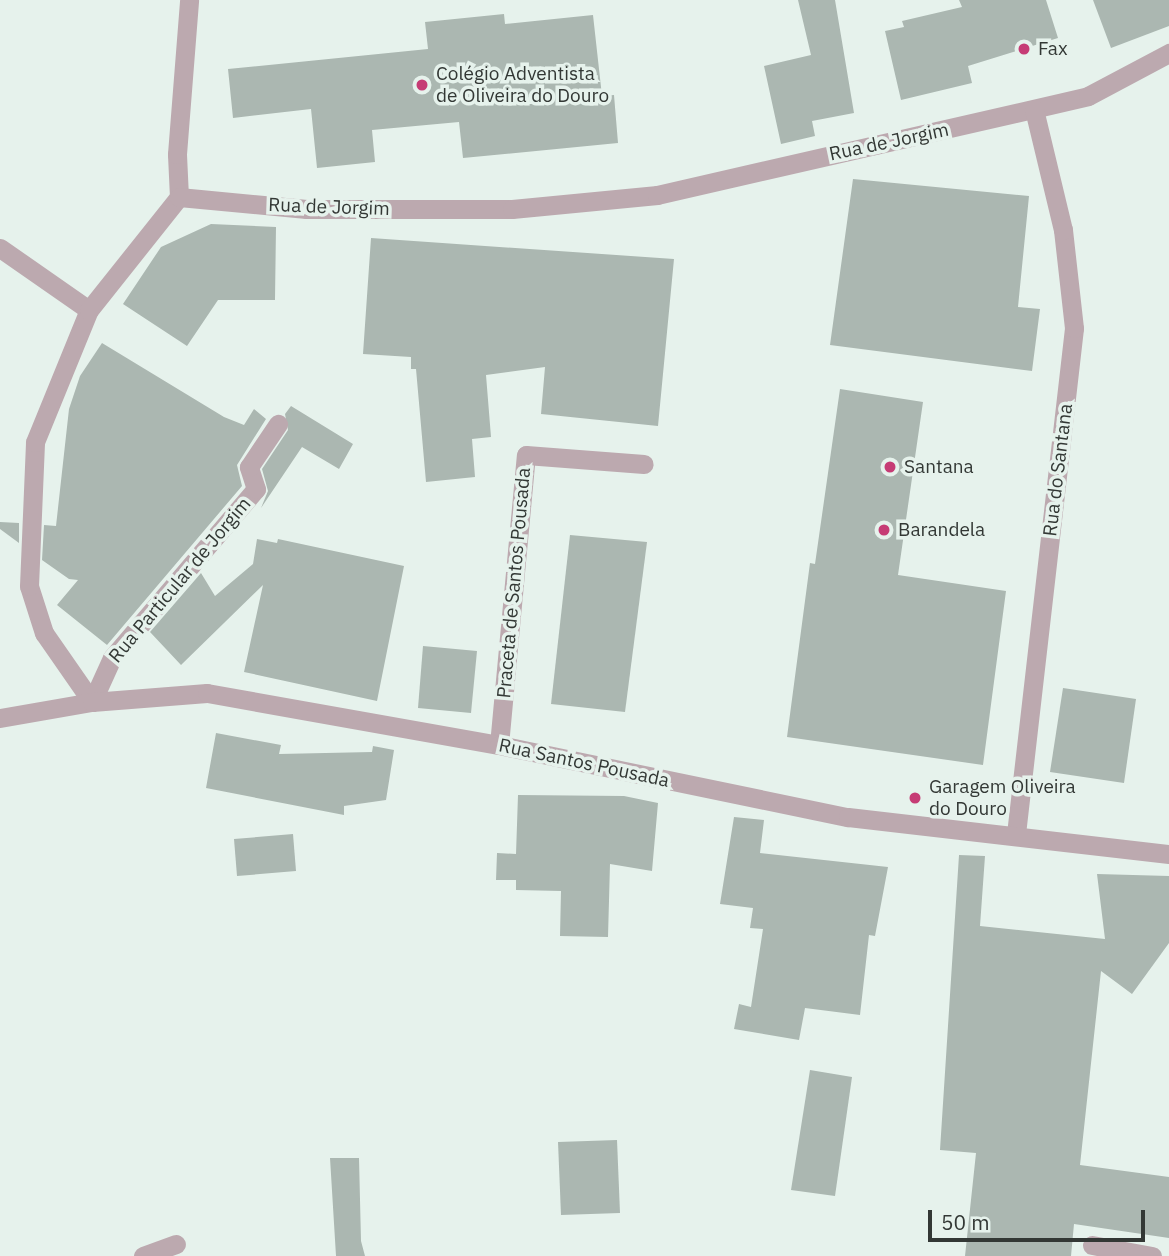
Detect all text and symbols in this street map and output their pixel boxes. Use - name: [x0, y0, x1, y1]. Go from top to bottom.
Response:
- place label: Fax: [1038, 38, 1068, 60]
- marker: Fax: [1016, 41, 1032, 57]
- place label: Colégio Adventista de Oliveira do Douro: [436, 63, 609, 107]
- marker: Colégio Adventista de Oliveira do Douro: [414, 77, 430, 93]
- street label: Rua de Jorgim: [827, 118, 951, 166]
- street label: Rua de Jorgim: [268, 193, 390, 221]
- street label: Rua do Santana: [1039, 402, 1077, 538]
- place label: Santana: [904, 456, 974, 478]
- marker: Santana: [882, 459, 898, 475]
- street label: Praceta de Santos Pousada: [493, 467, 535, 699]
- street label: Rua Particular de Jorgim: [104, 493, 256, 667]
- place label: Barandela: [898, 519, 985, 541]
- marker: Barandela: [876, 522, 892, 538]
- street label: Rua Santos Pousada: [497, 734, 671, 792]
- place label: Garagem Oliveira do Douro: [929, 776, 1076, 820]
- marker: Garagem Oliveira do Douro: [907, 790, 923, 806]
- scale bar: [931, 1196, 1148, 1240]
- text: 50 m: [941, 1208, 990, 1236]

